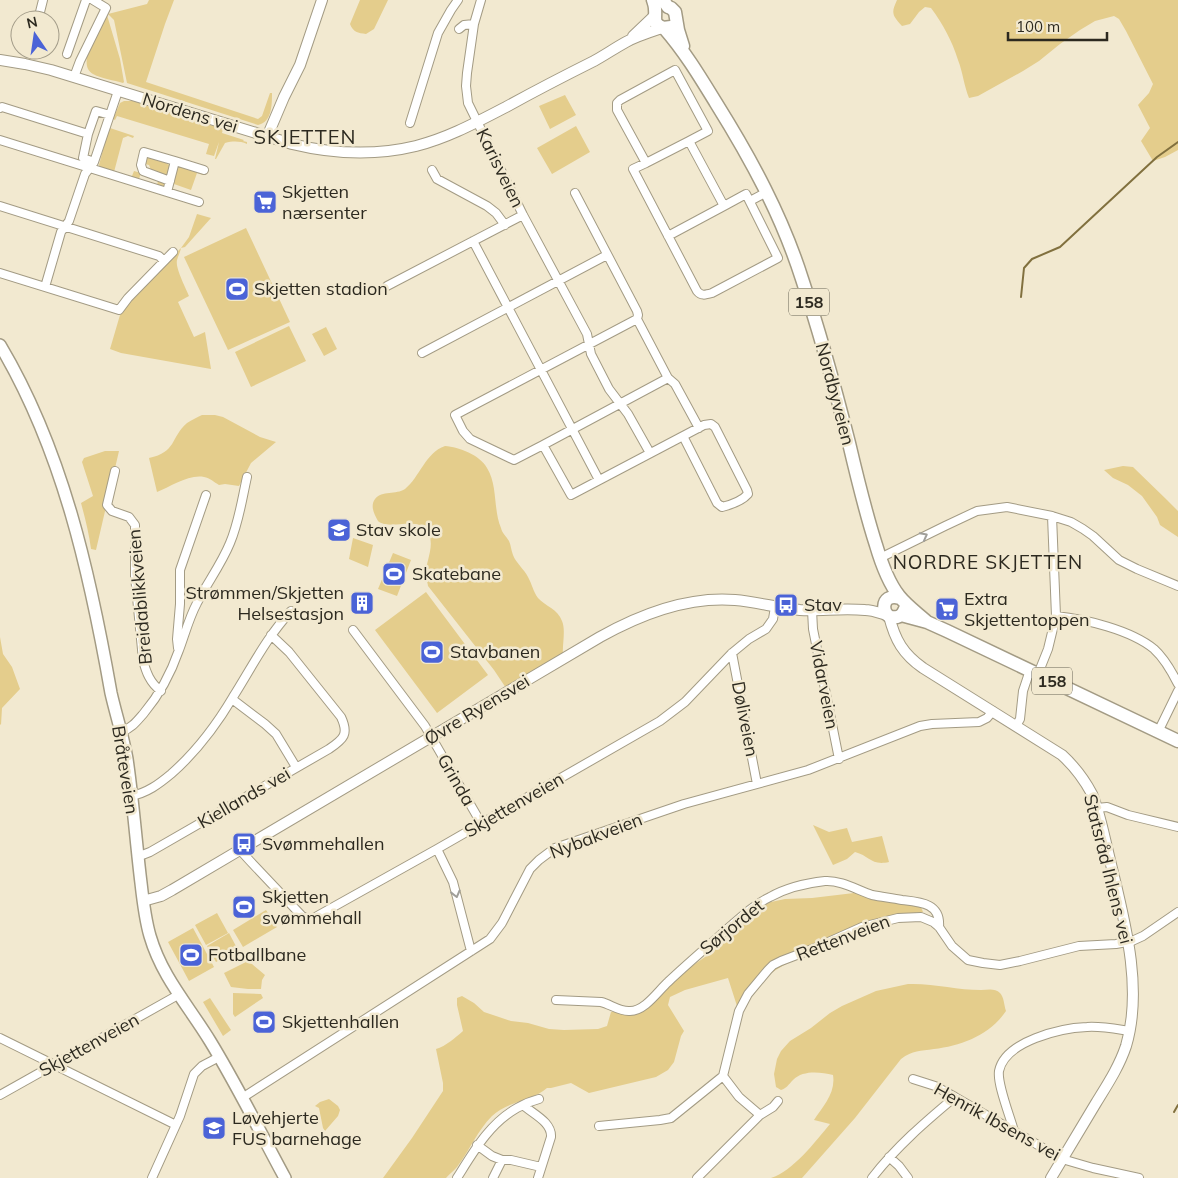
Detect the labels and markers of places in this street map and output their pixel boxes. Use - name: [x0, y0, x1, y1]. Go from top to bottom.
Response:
- place label: Skjetten nærsenter: [282, 180, 367, 224]
- supermarket icon: Skjetten nærsenter: [252, 189, 278, 215]
- sports icon: Skjetten stadion: [224, 276, 250, 302]
- place label: Skjetten stadion: [254, 277, 388, 300]
- school or university icon: Stav skole: [326, 517, 352, 543]
- place label: Stav skole: [356, 518, 441, 541]
- sports icon: Skatebane: [381, 561, 407, 587]
- place label: Skatebane: [412, 562, 501, 585]
- place label: Strømmen/Skjetten Helsestasjon: [186, 581, 344, 625]
- place label: Extra Skjettentoppen: [964, 587, 1090, 631]
- building icon: Strømmen/Skjetten Helsestasjon: [349, 590, 375, 616]
- bus stop icon: Stav: [773, 592, 799, 618]
- place label: Stav: [804, 593, 842, 616]
- supermarket icon: Extra Skjettentoppen: [934, 596, 960, 622]
- sports icon: Stavbanen: [419, 639, 445, 665]
- place label: Stavbanen: [450, 640, 540, 663]
- bus stop icon: Svømmehallen: [231, 831, 257, 857]
- place label: Svømmehallen: [262, 832, 384, 855]
- place label: Skjetten svømmehall: [262, 885, 362, 929]
- sports icon: Skjetten svømmehall: [231, 894, 257, 920]
- sports icon: Fotballbane: [178, 942, 204, 968]
- place label: Fotballbane: [208, 943, 306, 966]
- sports icon: Skjettenhallen: [251, 1009, 277, 1035]
- place label: Skjettenhallen: [282, 1010, 399, 1033]
- place label: Løvehjerte FUS barnehage: [232, 1106, 362, 1150]
- school or university icon: Løvehjerte FUS barnehage: [201, 1115, 227, 1141]

